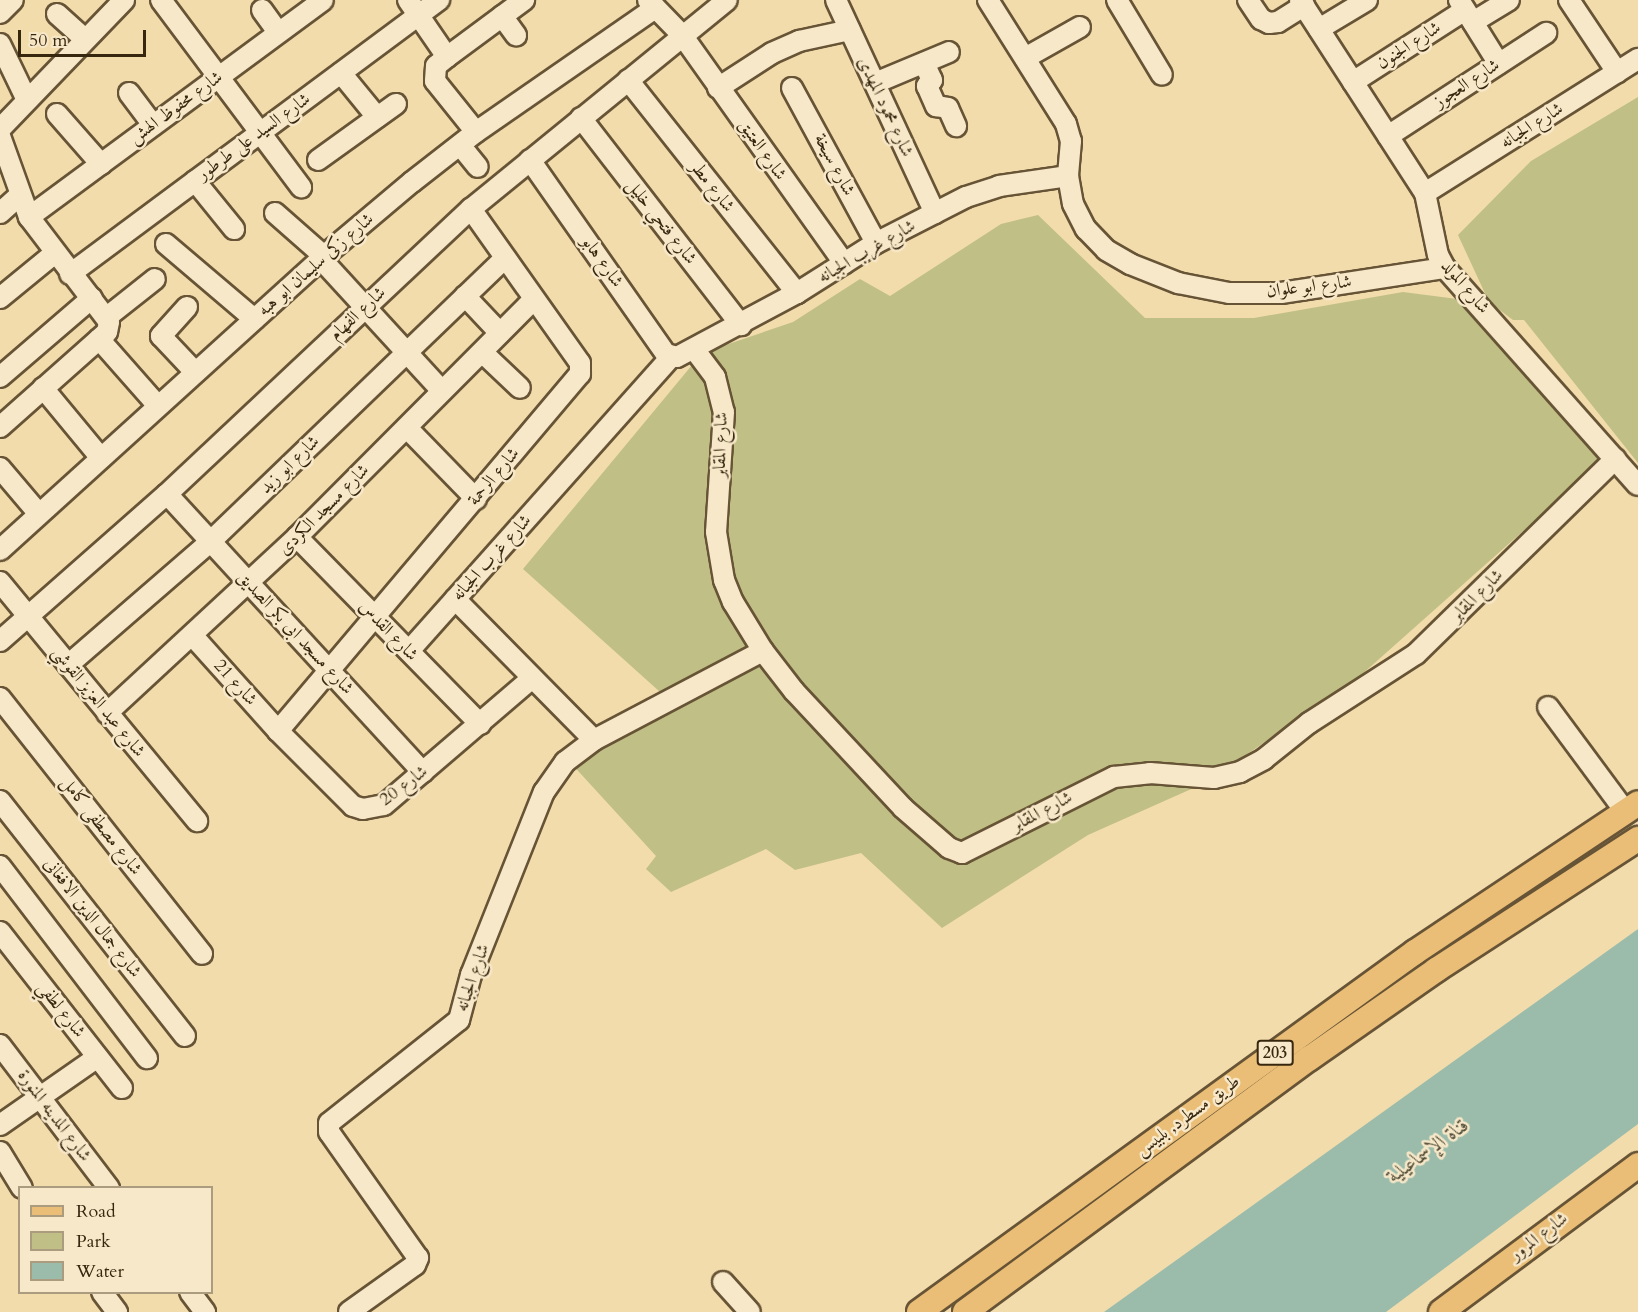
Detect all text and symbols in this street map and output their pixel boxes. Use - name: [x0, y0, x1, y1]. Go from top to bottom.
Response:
- street label: شارع الجنون: [1373, 17, 1445, 75]
- scale bar: [21, 18, 148, 56]
- text: 50 m: [29, 28, 68, 53]
- street label: شارع محمود المهدى: [852, 54, 918, 160]
- street label: شارع العجوز: [1430, 55, 1504, 113]
- street label: شارع محفوظ الهش: [125, 67, 227, 149]
- street label: شارع السيد على طرطور: [193, 89, 315, 185]
- street label: شارع الجبانه: [1497, 98, 1567, 154]
- street label: شارع العتيق: [733, 115, 791, 185]
- street label: شارع سيخة: [809, 130, 859, 200]
- street label: شارع مطر: [685, 157, 739, 217]
- street label: شارع فتحي خليل: [621, 175, 701, 269]
- street label: شارع زكى سليمان ابو هبه: [254, 209, 378, 321]
- street label: شارع غرب الجبانه: [815, 215, 919, 289]
- street label: شارع هابو: [577, 232, 627, 292]
- street label: شارع المولد: [1436, 256, 1494, 318]
- street label: شارع ابو علوان: [1265, 271, 1353, 303]
- street label: شارع الفهام: [325, 282, 391, 346]
- street label: شارع المقابر: [709, 412, 733, 478]
- street label: شارع ابو زيد: [256, 431, 324, 499]
- street label: شارع الرحمة: [464, 444, 524, 510]
- street label: شارع مسجد الكردى: [274, 460, 374, 560]
- street label: شارع غرب الجبانه: [448, 510, 536, 606]
- street label: شارع المقابر: [1446, 565, 1508, 627]
- street label: شارع مسجد ابى بكر الصديق: [232, 567, 358, 699]
- street label: شارع القدس: [354, 596, 422, 666]
- street label: شارع عبد العزيز القوشي: [47, 642, 149, 762]
- street label: شارع 21: [209, 656, 261, 710]
- street label: شارع 20: [376, 761, 432, 811]
- street label: شارع مصطفى كامل: [56, 772, 146, 880]
- street label: شارع المقابر: [1008, 787, 1076, 837]
- street label: شارع جمال الدين الافغانى: [38, 854, 146, 982]
- street label: شارع الجبانه: [451, 941, 495, 1015]
- street label: شارع لطفي: [32, 978, 90, 1042]
- road number: 203: [1256, 1040, 1294, 1066]
- street label: شارع المدينه المنورة: [12, 1066, 96, 1166]
- street label: طريق مسطرد, بلبيس: [1132, 1071, 1244, 1161]
- water label: قناة الإسماعيلية: [1383, 1112, 1473, 1188]
- legend: [18, 1186, 213, 1294]
- text: Road: [76, 1199, 116, 1224]
- street label: شارع المرور: [1506, 1208, 1572, 1266]
- text: Park: [76, 1229, 111, 1254]
- text: Water: [76, 1259, 124, 1284]

